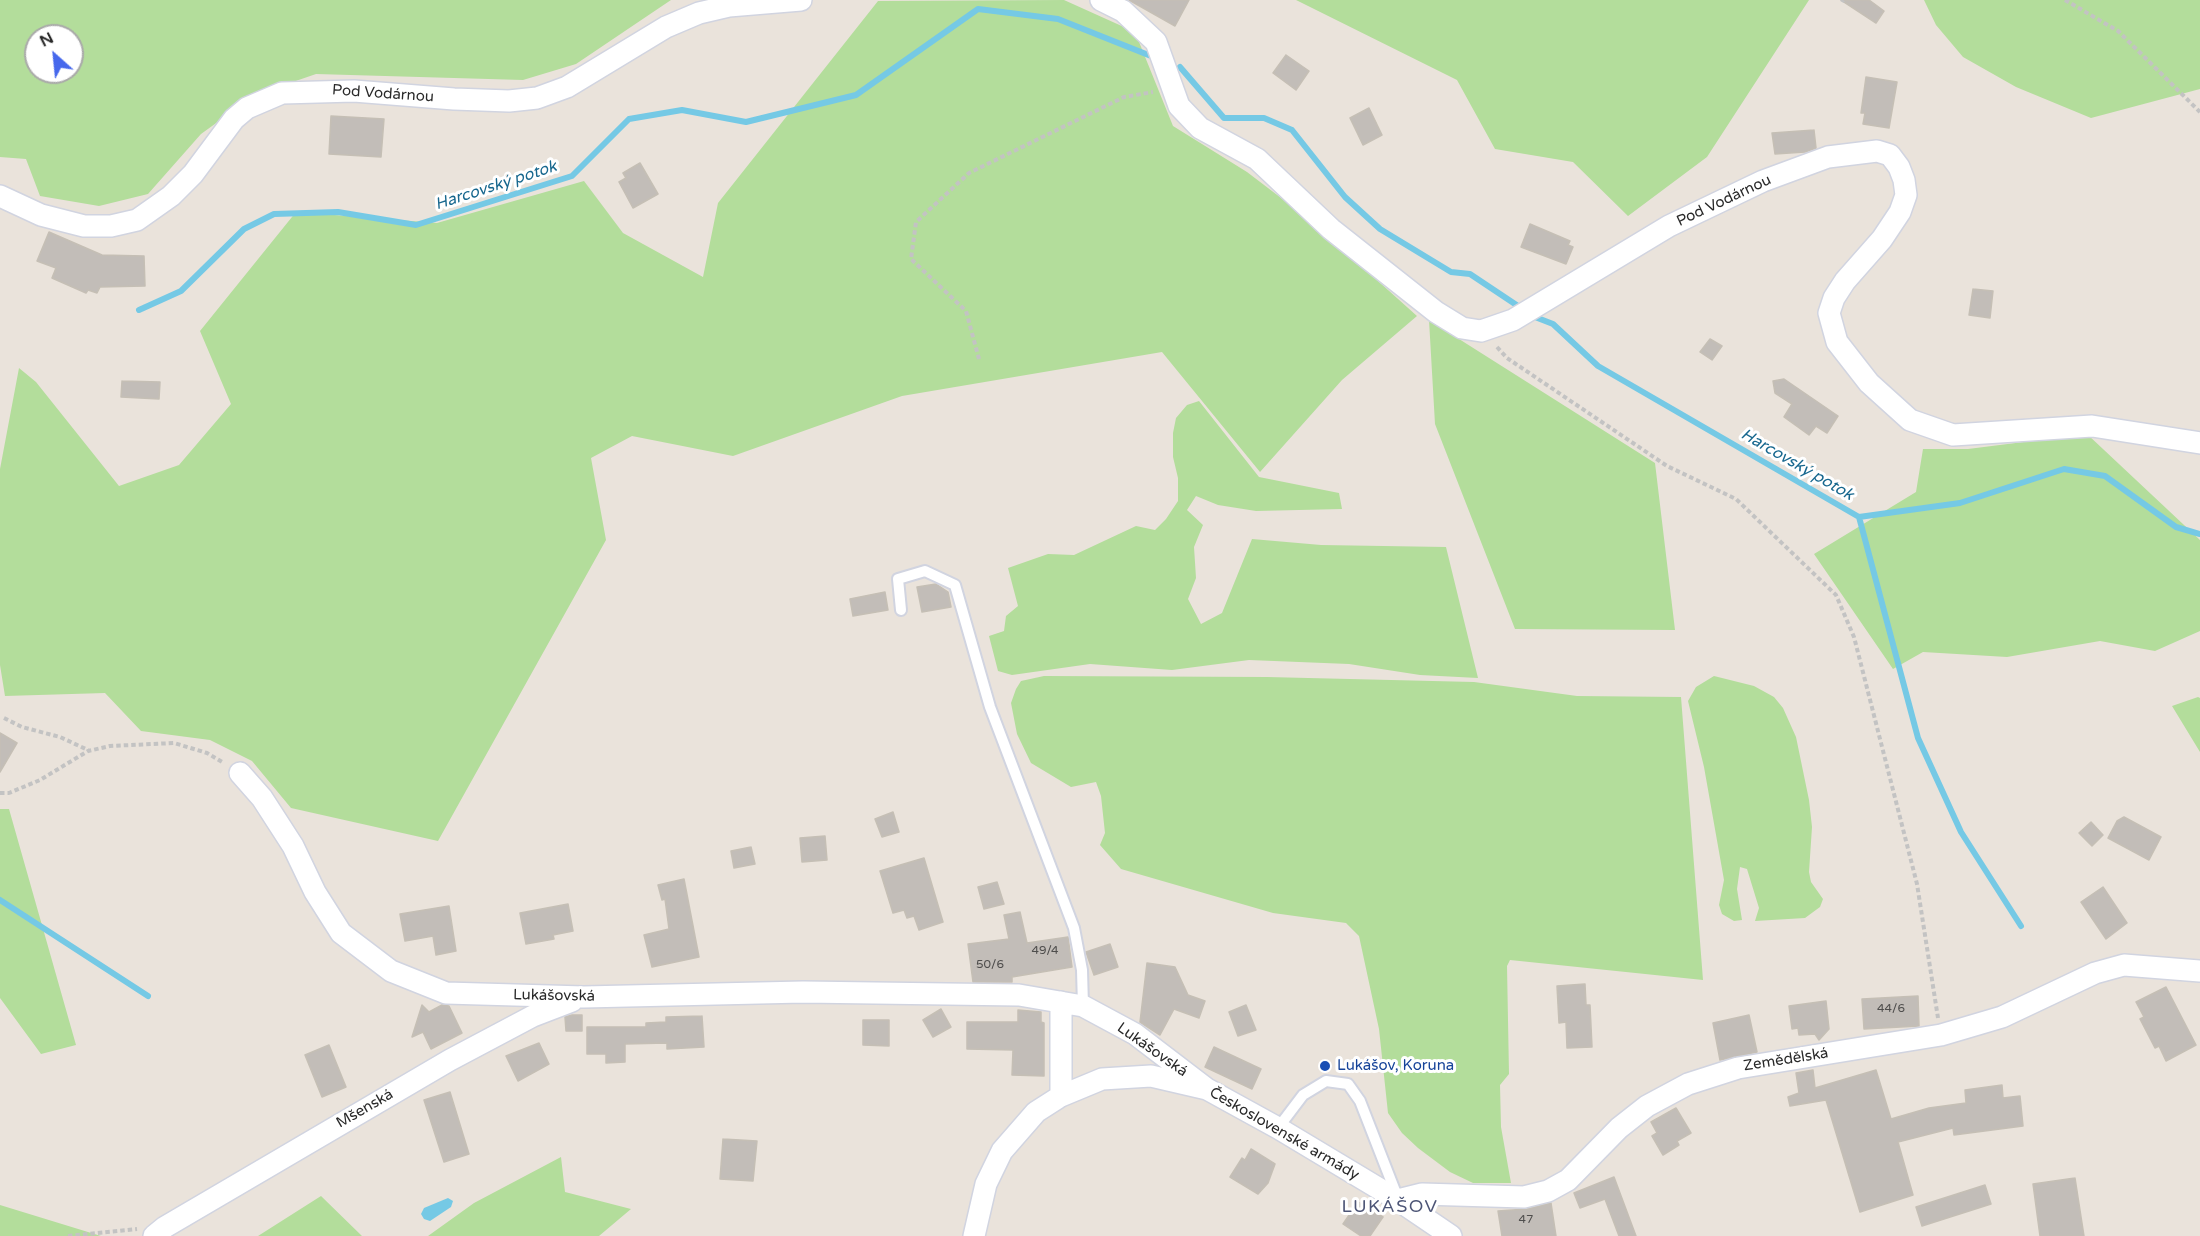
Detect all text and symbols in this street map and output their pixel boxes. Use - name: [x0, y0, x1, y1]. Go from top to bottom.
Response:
- north arrow: [24, 24, 84, 84]
- text: N: [36, 28, 57, 52]
- street label: Pod Vodárnou: [331, 81, 435, 107]
- water label: Harcovský potok: [433, 157, 559, 215]
- street label: Pod Vodárnou: [1674, 171, 1774, 231]
- water label: Harcovský potok: [1737, 425, 1857, 505]
- house number: 49/4: [1031, 944, 1059, 958]
- house number: 50/6: [976, 958, 1004, 972]
- street label: Lukášovská: [513, 986, 595, 1006]
- house number: 44/6: [1877, 1002, 1905, 1016]
- street label: Lukášovská: [1113, 1019, 1191, 1081]
- street label: Zemědělská: [1742, 1044, 1830, 1076]
- place label: Lukášov, Koruna: [1337, 1057, 1454, 1075]
- marker: Lukášov, Koruna: [1318, 1059, 1332, 1073]
- street label: Československé armády: [1206, 1084, 1362, 1184]
- street label: Mšenská: [333, 1086, 397, 1132]
- district label: LUKÁŠOV: [1341, 1196, 1439, 1218]
- house number: 47: [1518, 1213, 1534, 1227]

